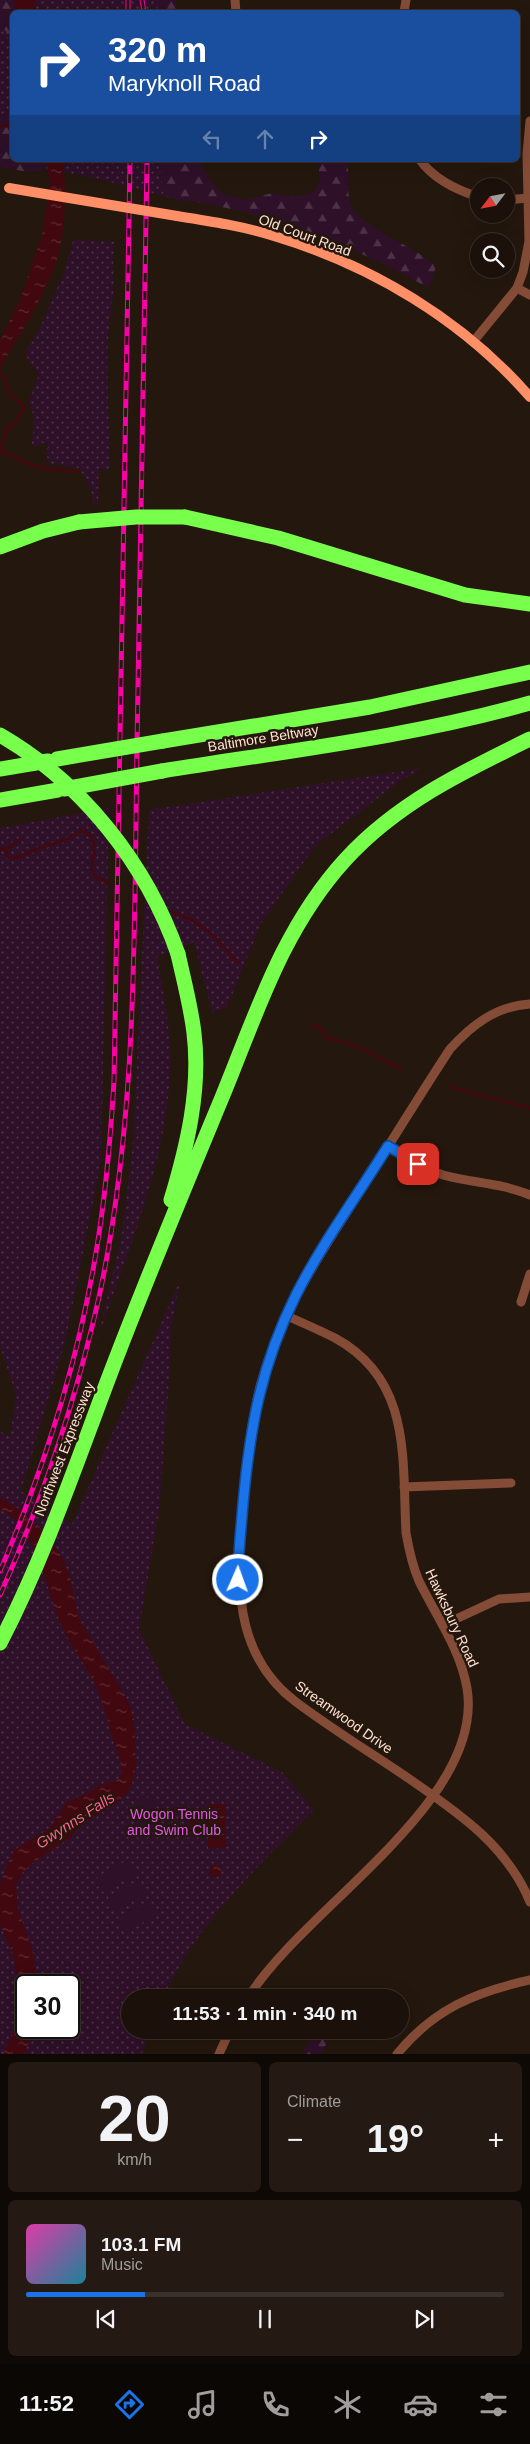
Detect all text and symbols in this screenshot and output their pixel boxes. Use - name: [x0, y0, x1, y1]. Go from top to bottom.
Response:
- icon: right: [25, 30, 90, 95]
- text: 320 m: [108, 30, 207, 69]
- text: Maryknoll Road: [108, 71, 261, 96]
- icon: left: [198, 125, 226, 153]
- icon: ahead: [251, 125, 279, 153]
- icon: right: [304, 125, 332, 153]
- north arrow: [470, 178, 515, 222]
- map controls: [470, 178, 515, 278]
- street label: Old Court Road: [257, 211, 353, 259]
- button: search: [470, 233, 515, 278]
- street label: Baltimore Beltway: [206, 721, 320, 755]
- pin: [397, 1143, 439, 1185]
- icon: arrive: [404, 1150, 432, 1178]
- street label: Northwest Expressway: [31, 1380, 97, 1518]
- position arrow: [211, 1553, 263, 1605]
- street label: Hawksbury Road: [422, 1566, 482, 1670]
- street label: Streamwood Drive: [292, 1677, 396, 1757]
- water label: Gwynns Falls: [33, 1788, 118, 1852]
- park label: Wogon Tennis and Swim Club: [127, 1806, 221, 1838]
- speed limit sign: 30: [15, 1974, 80, 2039]
- text: 11:53 · 1 min · 340 m: [173, 2003, 357, 2024]
- text: 20: [98, 2082, 171, 2155]
- text: Climate: [287, 2093, 341, 2110]
- text: 19°: [367, 2118, 424, 2160]
- text: −: [287, 2124, 303, 2155]
- text: +: [488, 2124, 504, 2155]
- text: km/h: [117, 2151, 152, 2168]
- text: 103.1 FM: [101, 2234, 181, 2255]
- text: Music: [101, 2256, 143, 2273]
- icon: previous: [92, 2305, 120, 2333]
- icon: pause: [251, 2305, 279, 2333]
- icon: next: [410, 2305, 438, 2333]
- icon: directions: [112, 2387, 147, 2422]
- icon: music: [185, 2387, 220, 2422]
- icon: phone: [258, 2387, 293, 2422]
- icon: climate: [330, 2387, 365, 2422]
- icon: car: [403, 2387, 438, 2422]
- icon: filters: [476, 2387, 511, 2422]
- text: 11:52: [19, 2391, 74, 2416]

